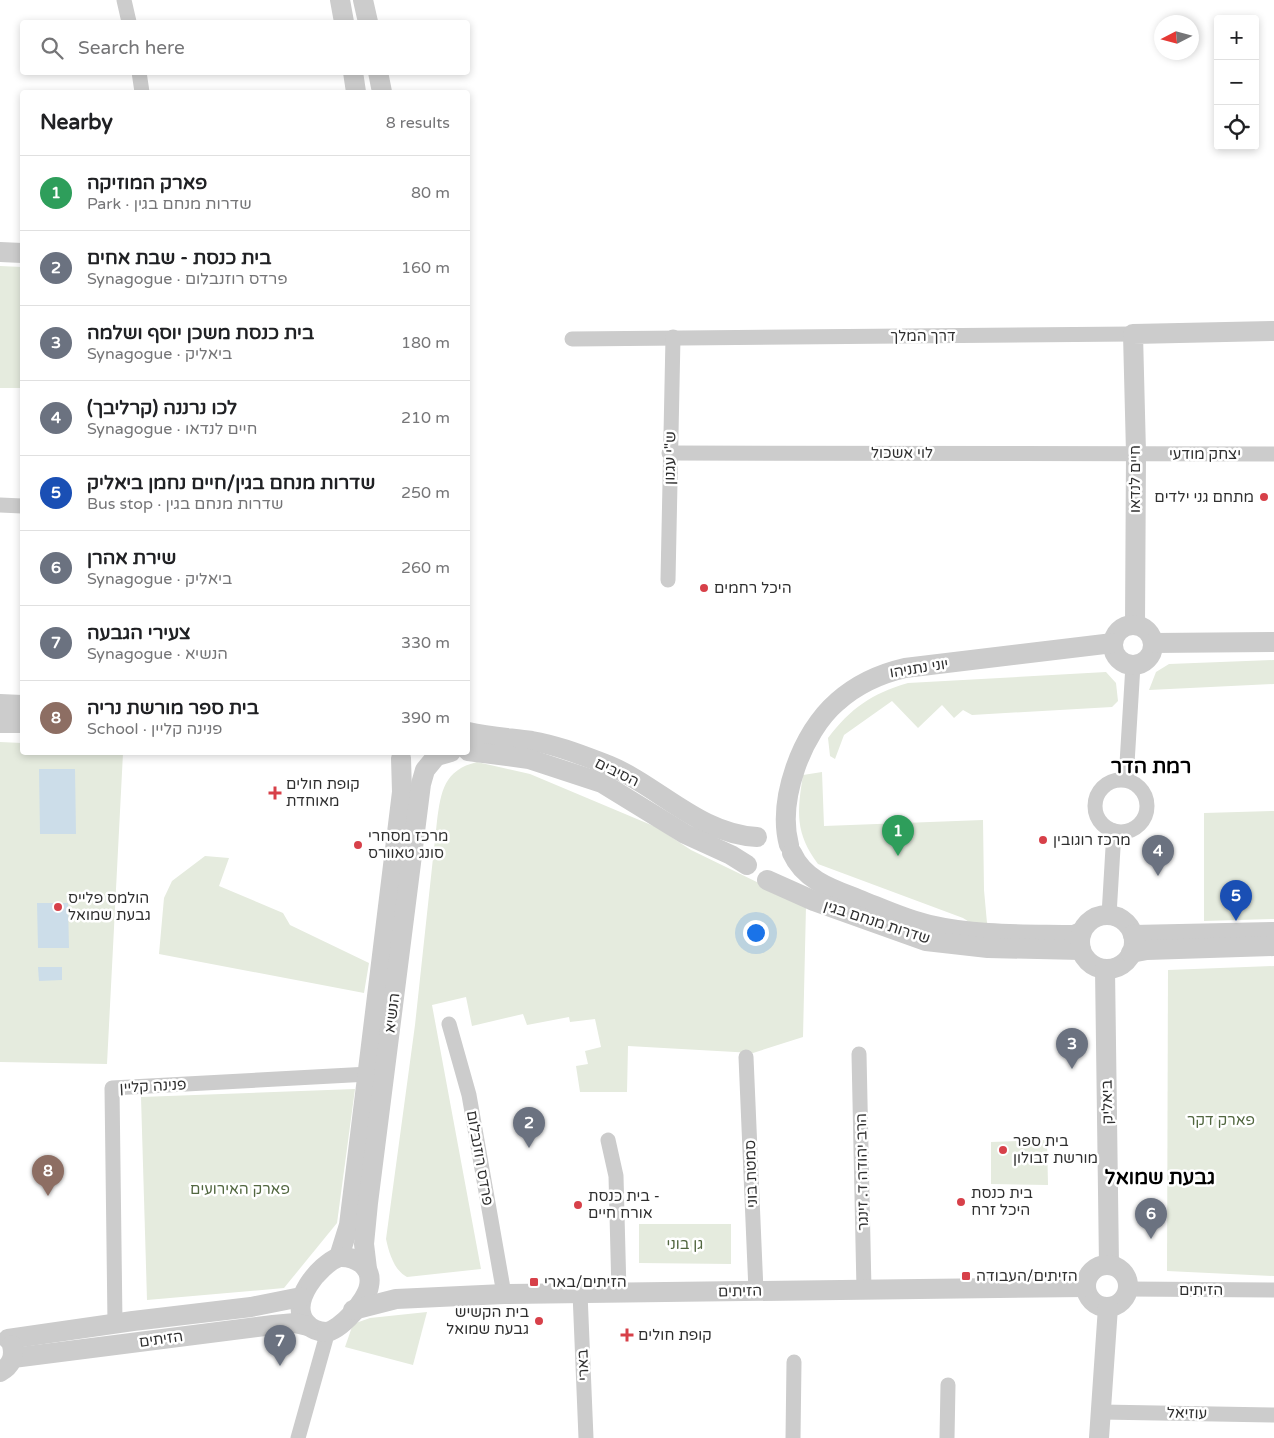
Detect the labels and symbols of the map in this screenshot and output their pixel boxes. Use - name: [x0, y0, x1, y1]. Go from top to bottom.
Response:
- north arrow: [1154, 15, 1199, 60]
- street label: דרך המלך: [890, 327, 956, 345]
- street label: ש"י עגנון: [661, 431, 679, 485]
- street label: לוי אשכול: [871, 444, 933, 462]
- street label: חיים לנדאו: [1126, 445, 1144, 513]
- street label: יצחק מודעי: [1169, 445, 1241, 463]
- place label: מתחם גני ילדים: [1154, 488, 1254, 506]
- marker: מתחם גני ילדים: [1258, 491, 1270, 503]
- place label: היכל רחמים: [714, 579, 792, 597]
- marker: היכל רחמים: [698, 582, 710, 594]
- street label: יוני נתניהו: [888, 654, 950, 682]
- street label: הסיבים: [592, 754, 642, 790]
- district label: רמת הדר: [1111, 755, 1191, 779]
- place label: קופת חולים מאוחדת: [286, 775, 360, 810]
- marker: קופת חולים מאוחדת: [268, 786, 282, 800]
- pin: 1: [882, 815, 914, 856]
- place label: מרכז מסחרי סונג טאוורס: [368, 827, 449, 862]
- place label: מרכז רוגובין: [1053, 831, 1131, 849]
- marker: מרכז רוגובין: [1037, 834, 1049, 846]
- pin: 4: [1142, 835, 1174, 876]
- marker: מרכז מסחרי סונג טאוורס: [352, 839, 364, 851]
- pin: 5: [1220, 880, 1252, 921]
- place label: הולמס פלייס גבעת שמואל: [68, 889, 151, 924]
- street label: שדרות מנחם בגין: [822, 896, 932, 948]
- marker: הולמס פלייס גבעת שמואל: [52, 901, 64, 913]
- your location: [743, 920, 769, 946]
- street label: הנשיא: [381, 992, 403, 1034]
- pin: 3: [1056, 1028, 1088, 1069]
- street label: פנינה קליין: [119, 1075, 187, 1097]
- street label: ביאליק: [1098, 1079, 1116, 1124]
- pin: 2: [513, 1107, 545, 1148]
- street label: פרדס רוזנבלום: [463, 1109, 497, 1207]
- park label: פארק דקר: [1187, 1111, 1255, 1129]
- street label: הרב יהודה ד. זינגר: [852, 1113, 872, 1231]
- place label: בית ספר מורשת זבולון: [1013, 1132, 1098, 1167]
- street label: סמטת בוני: [741, 1140, 761, 1208]
- marker: בית ספר מורשת זבולון: [997, 1144, 1009, 1156]
- pin: 8: [32, 1155, 64, 1196]
- district label: גבעת שמואל: [1105, 1166, 1215, 1190]
- park label: פארק האירועים: [190, 1180, 290, 1198]
- place label: בית כנסת היכל זרח: [971, 1184, 1033, 1219]
- place label: בית כנסת - אורח חיים: [588, 1187, 660, 1222]
- marker: בית כנסת היכל זרח: [955, 1196, 967, 1208]
- pin: 6: [1135, 1198, 1167, 1239]
- marker: בית כנסת - אורח חיים: [572, 1199, 584, 1211]
- park label: גן בוני: [667, 1235, 703, 1253]
- place label: הזיתים/העבודה: [976, 1267, 1078, 1285]
- marker: הזיתים/העבודה: [960, 1270, 972, 1282]
- place label: הזיתים/בארי: [544, 1273, 627, 1291]
- marker: הזיתים/בארי: [528, 1276, 540, 1288]
- street label: הזיתים: [1179, 1281, 1223, 1299]
- street label: הזיתים: [718, 1282, 762, 1300]
- place label: בית הקשיש גבעת שמואל: [446, 1303, 529, 1338]
- marker: בית הקשיש גבעת שמואל: [533, 1315, 545, 1327]
- pin: 7: [264, 1325, 296, 1366]
- place label: קופת חולים: [638, 1326, 712, 1344]
- street label: הזיתים: [138, 1327, 184, 1351]
- marker: קופת חולים: [620, 1328, 634, 1342]
- street label: בארי: [573, 1348, 593, 1381]
- street label: עוזיאל: [1167, 1404, 1207, 1422]

